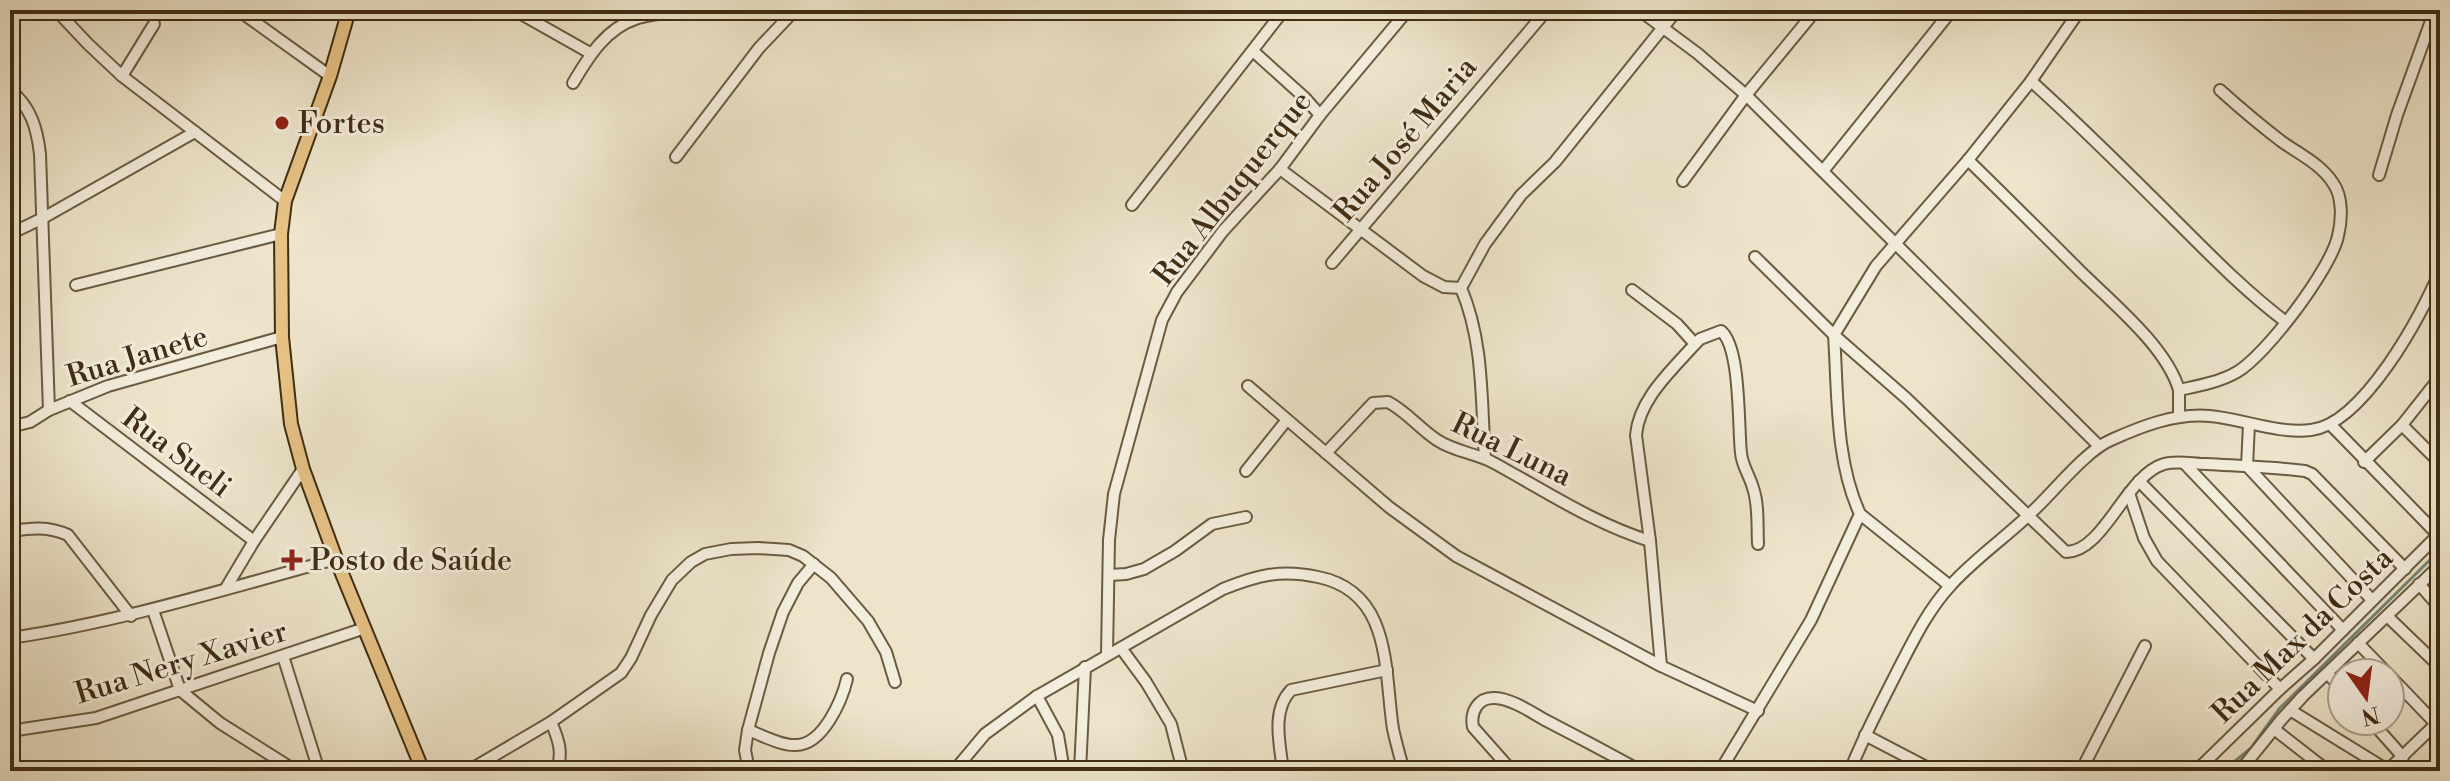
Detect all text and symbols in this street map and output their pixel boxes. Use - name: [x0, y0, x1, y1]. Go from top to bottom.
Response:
- street label: Rua José Maria: [1326, 49, 1486, 230]
- street label: Rua Albuquerque: [1145, 83, 1321, 294]
- place label: Fortes: [298, 105, 385, 143]
- marker: Fortes: [273, 114, 291, 132]
- street label: Rua Janete: [62, 317, 212, 396]
- street label: Rua Sueli: [114, 399, 239, 506]
- street label: Rua Luna: [1445, 404, 1579, 496]
- street label: Rua Max da Costa: [2204, 539, 2402, 732]
- place label: Posto de Saúde: [310, 542, 512, 580]
- marker: Posto de Saúde: [281, 549, 303, 571]
- street label: Rua Nery Xavier: [71, 613, 292, 713]
- north arrow: [2326, 657, 2406, 737]
- text: N: [2358, 700, 2382, 730]

